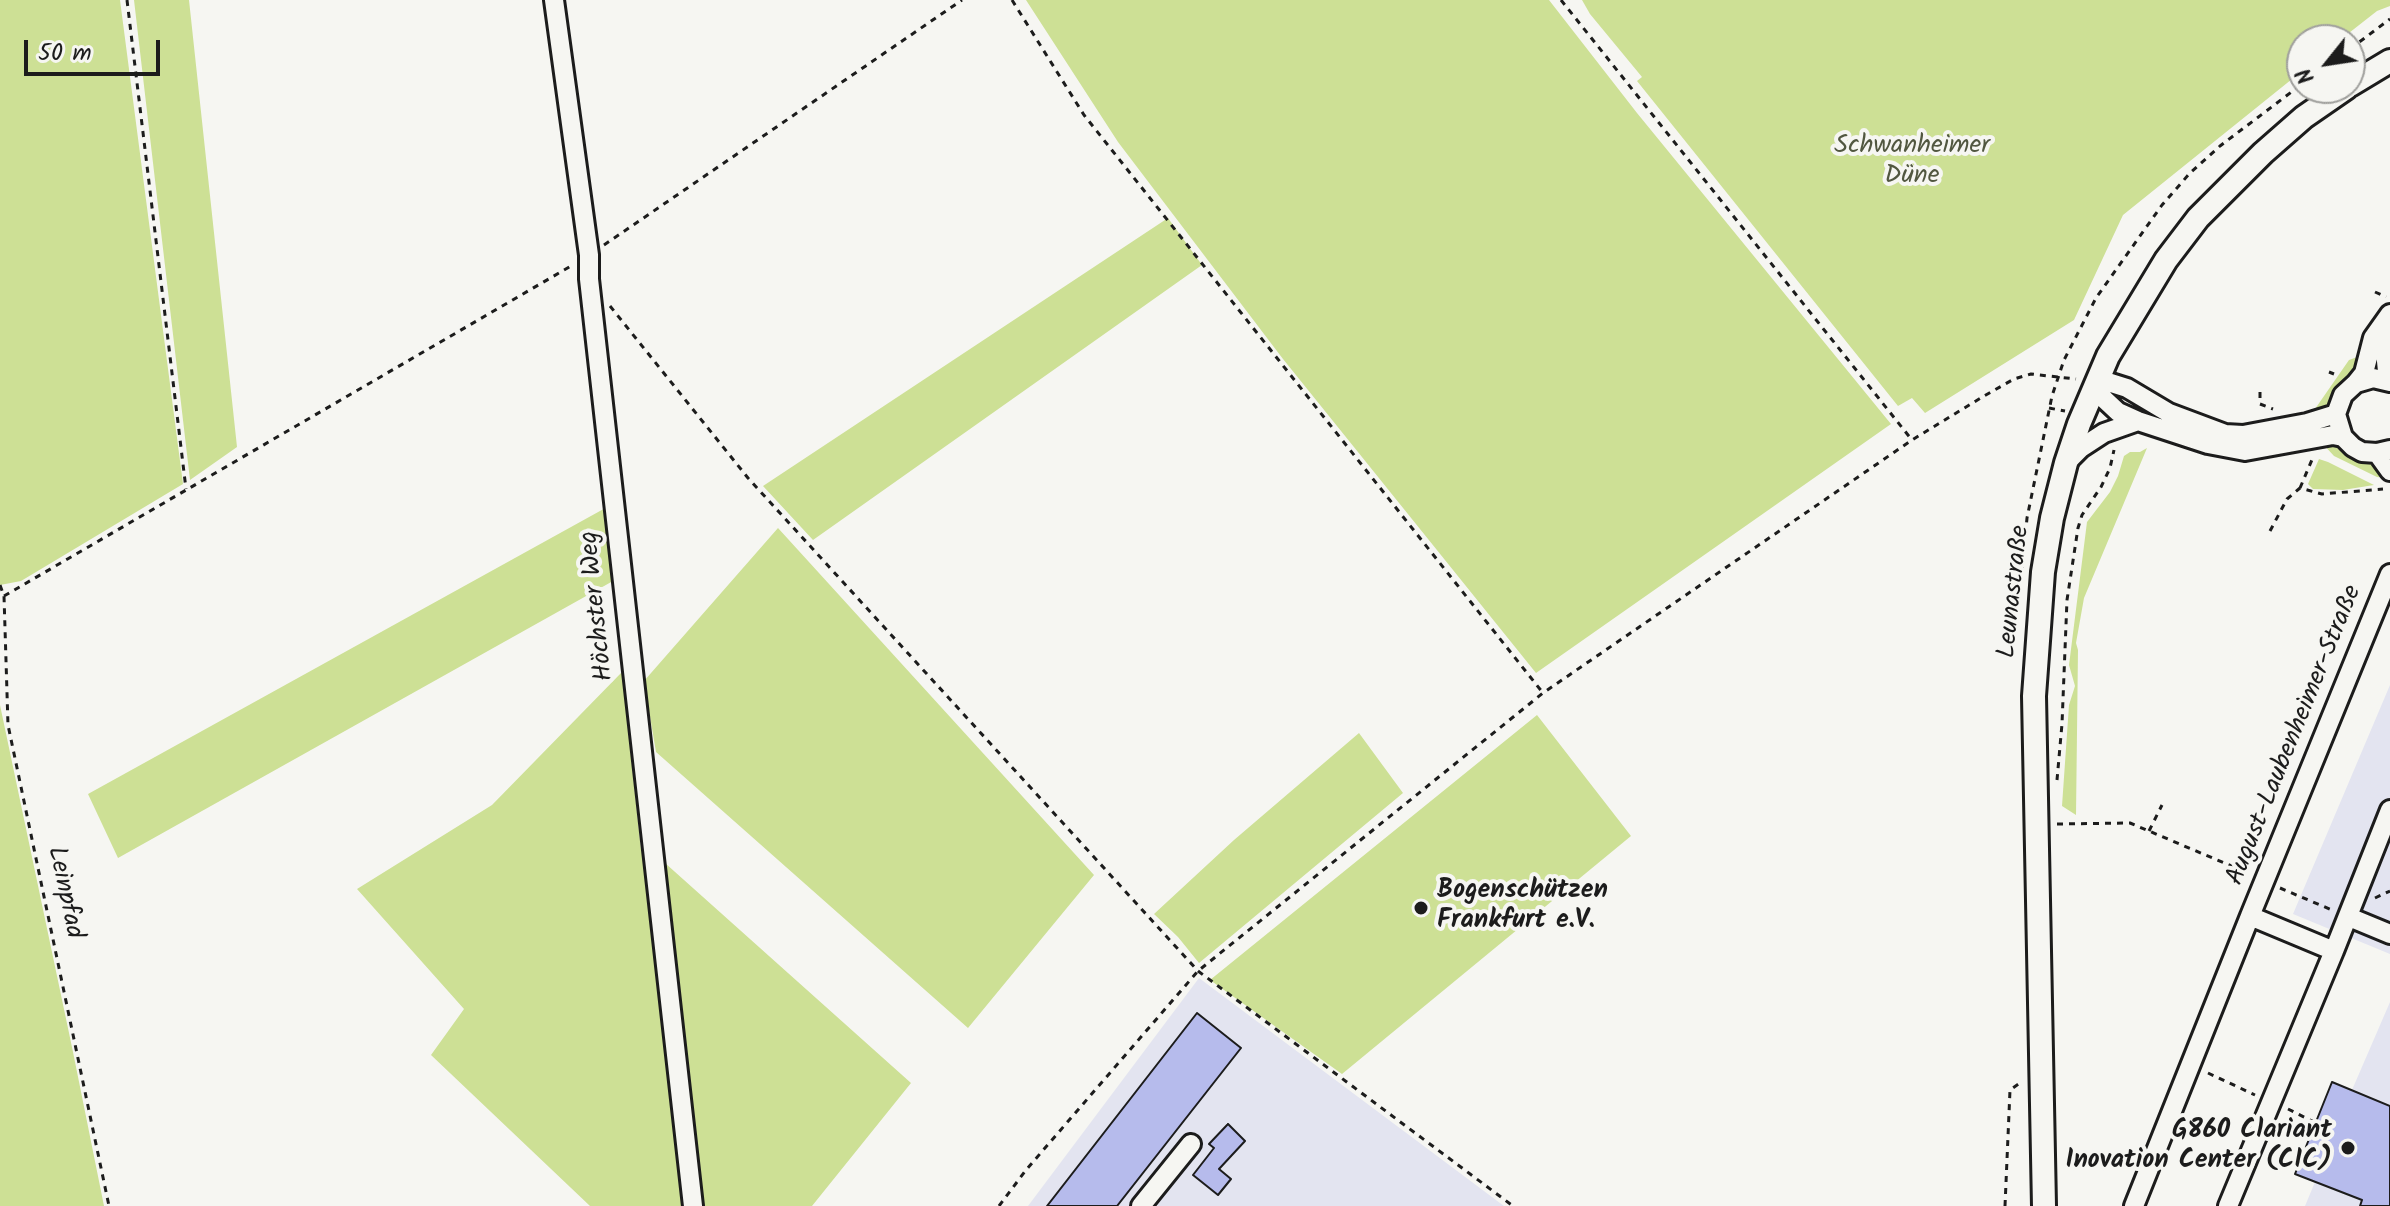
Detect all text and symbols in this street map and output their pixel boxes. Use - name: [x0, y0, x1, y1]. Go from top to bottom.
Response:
- scale bar: [28, 24, 164, 74]
- north arrow: [2286, 24, 2366, 104]
- text: 50 m: [38, 34, 92, 73]
- text: N: [2288, 60, 2325, 90]
- park label: Schwanheimer Düne: [1834, 132, 1990, 194]
- street label: Leunastraße: [1994, 524, 2038, 660]
- street label: Höchster Weg: [576, 529, 622, 683]
- street label: August-Laubenheimer-Straße: [2221, 581, 2371, 891]
- street label: Leinpfad: [38, 844, 88, 942]
- place label: Bogenschützen Frankfurt e.V.: [1437, 877, 1608, 938]
- marker: Bogenschützen Frankfurt e.V.: [1412, 899, 1430, 917]
- place label: G860 Clariant Inovation Center (CIC): [2065, 1117, 2332, 1178]
- marker: G860 Clariant Inovation Center (CIC): [2339, 1139, 2357, 1157]

